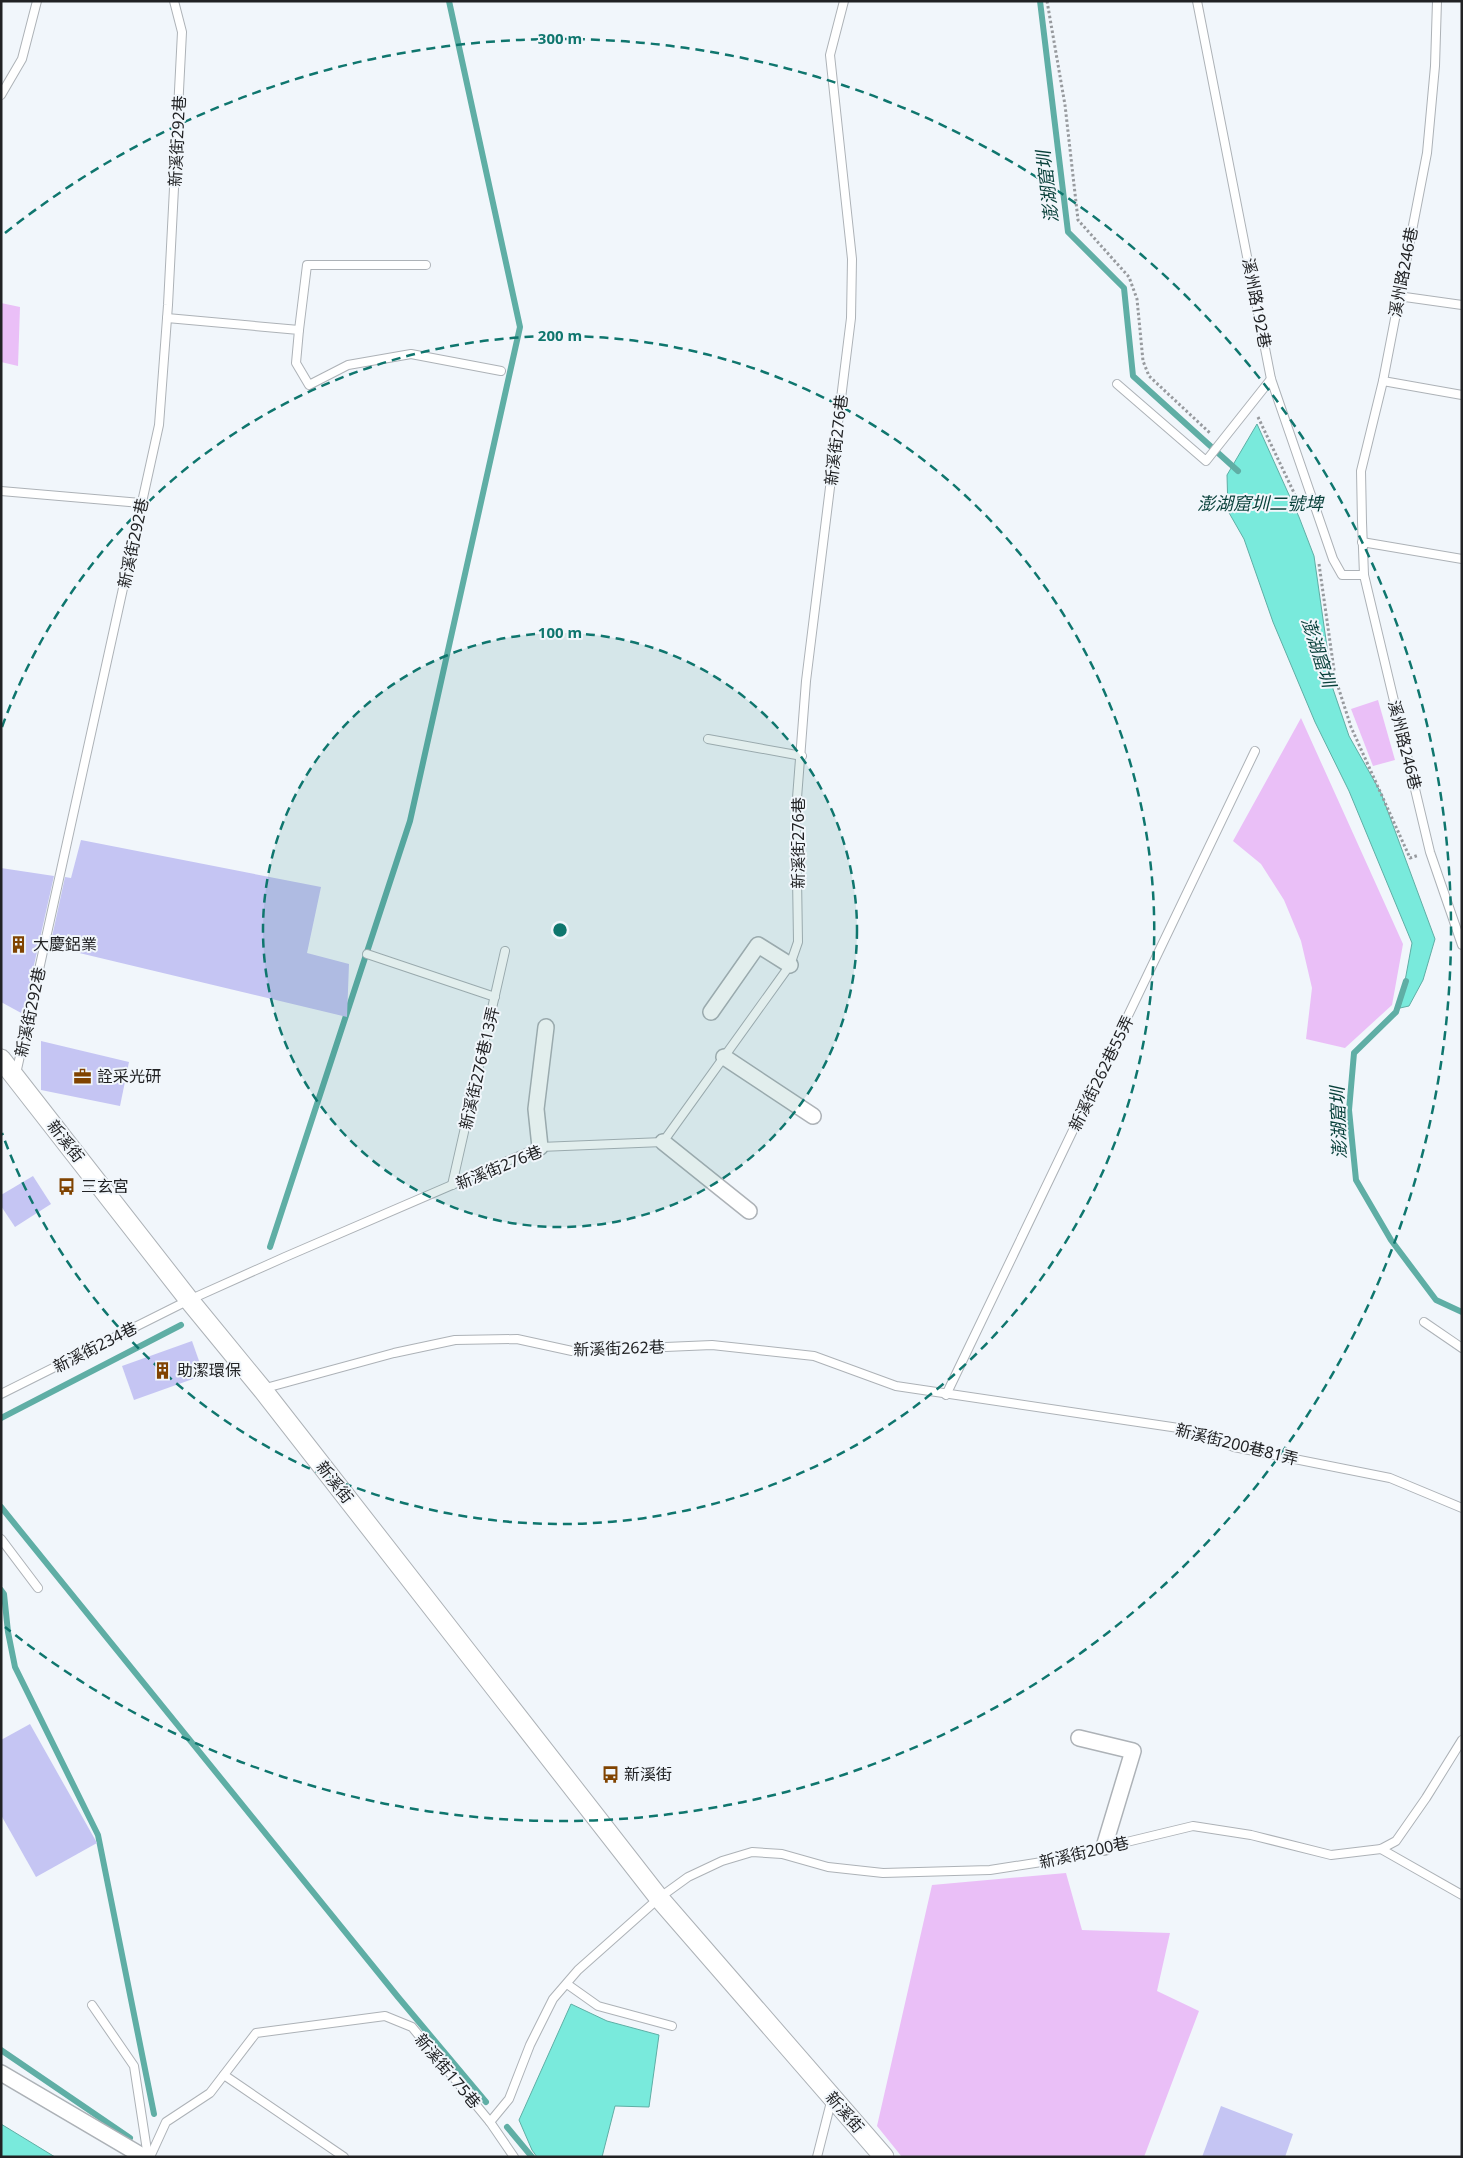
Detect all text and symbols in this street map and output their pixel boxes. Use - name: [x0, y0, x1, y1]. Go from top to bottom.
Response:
- text: 300 m: [538, 28, 582, 48]
- street label: 新溪街292巷: [164, 95, 190, 187]
- water label: 澎湖窟圳: [1030, 147, 1063, 224]
- street label: 溪州路246巷: [1383, 225, 1423, 319]
- street label: 溪州路192巷: [1237, 256, 1277, 350]
- text: 200 m: [538, 325, 582, 345]
- street label: 新溪街276巷: [820, 393, 852, 487]
- water label: 澎湖窟圳二號埤: [1197, 491, 1325, 515]
- street label: 新溪街292巷: [113, 496, 153, 590]
- water label: 澎湖窟圳: [1296, 614, 1342, 693]
- text: 100 m: [538, 622, 582, 642]
- street label: 溪州路246巷: [1383, 698, 1427, 792]
- street label: 新溪街276巷: [787, 797, 809, 889]
- centre of rings: [551, 921, 569, 939]
- place label: 大慶鋁業: [33, 933, 97, 955]
- building icon: 大慶鋁業: [9, 934, 29, 954]
- street label: 新溪街292巷: [10, 965, 50, 1059]
- street label: 新溪街276巷13弄: [454, 1004, 504, 1132]
- street label: 新溪街262巷55弄: [1064, 1012, 1138, 1134]
- place label: 詮采光研: [97, 1065, 161, 1087]
- office icon: 詮采光研: [73, 1066, 93, 1086]
- water label: 澎湖窟圳: [1325, 1084, 1351, 1159]
- street label: 新溪街: [43, 1115, 89, 1167]
- street label: 新溪街276巷: [452, 1140, 546, 1194]
- place label: 三玄宮: [81, 1175, 129, 1197]
- bus stop icon: 三玄宮: [57, 1176, 77, 1196]
- street label: 新溪街234巷: [49, 1316, 141, 1378]
- street label: 新溪街262巷: [573, 1335, 665, 1361]
- place label: 助潔環保: [177, 1359, 241, 1381]
- building icon: 助潔環保: [153, 1360, 173, 1380]
- street label: 新溪街200巷81弄: [1173, 1418, 1301, 1470]
- street label: 新溪街: [312, 1456, 358, 1508]
- place label: 新溪街: [624, 1763, 672, 1785]
- bus stop icon: 新溪街: [600, 1764, 620, 1784]
- street label: 新溪街200巷: [1037, 1831, 1131, 1873]
- street label: 新溪街175巷: [410, 2029, 486, 2113]
- street label: 新溪街: [821, 2087, 869, 2137]

